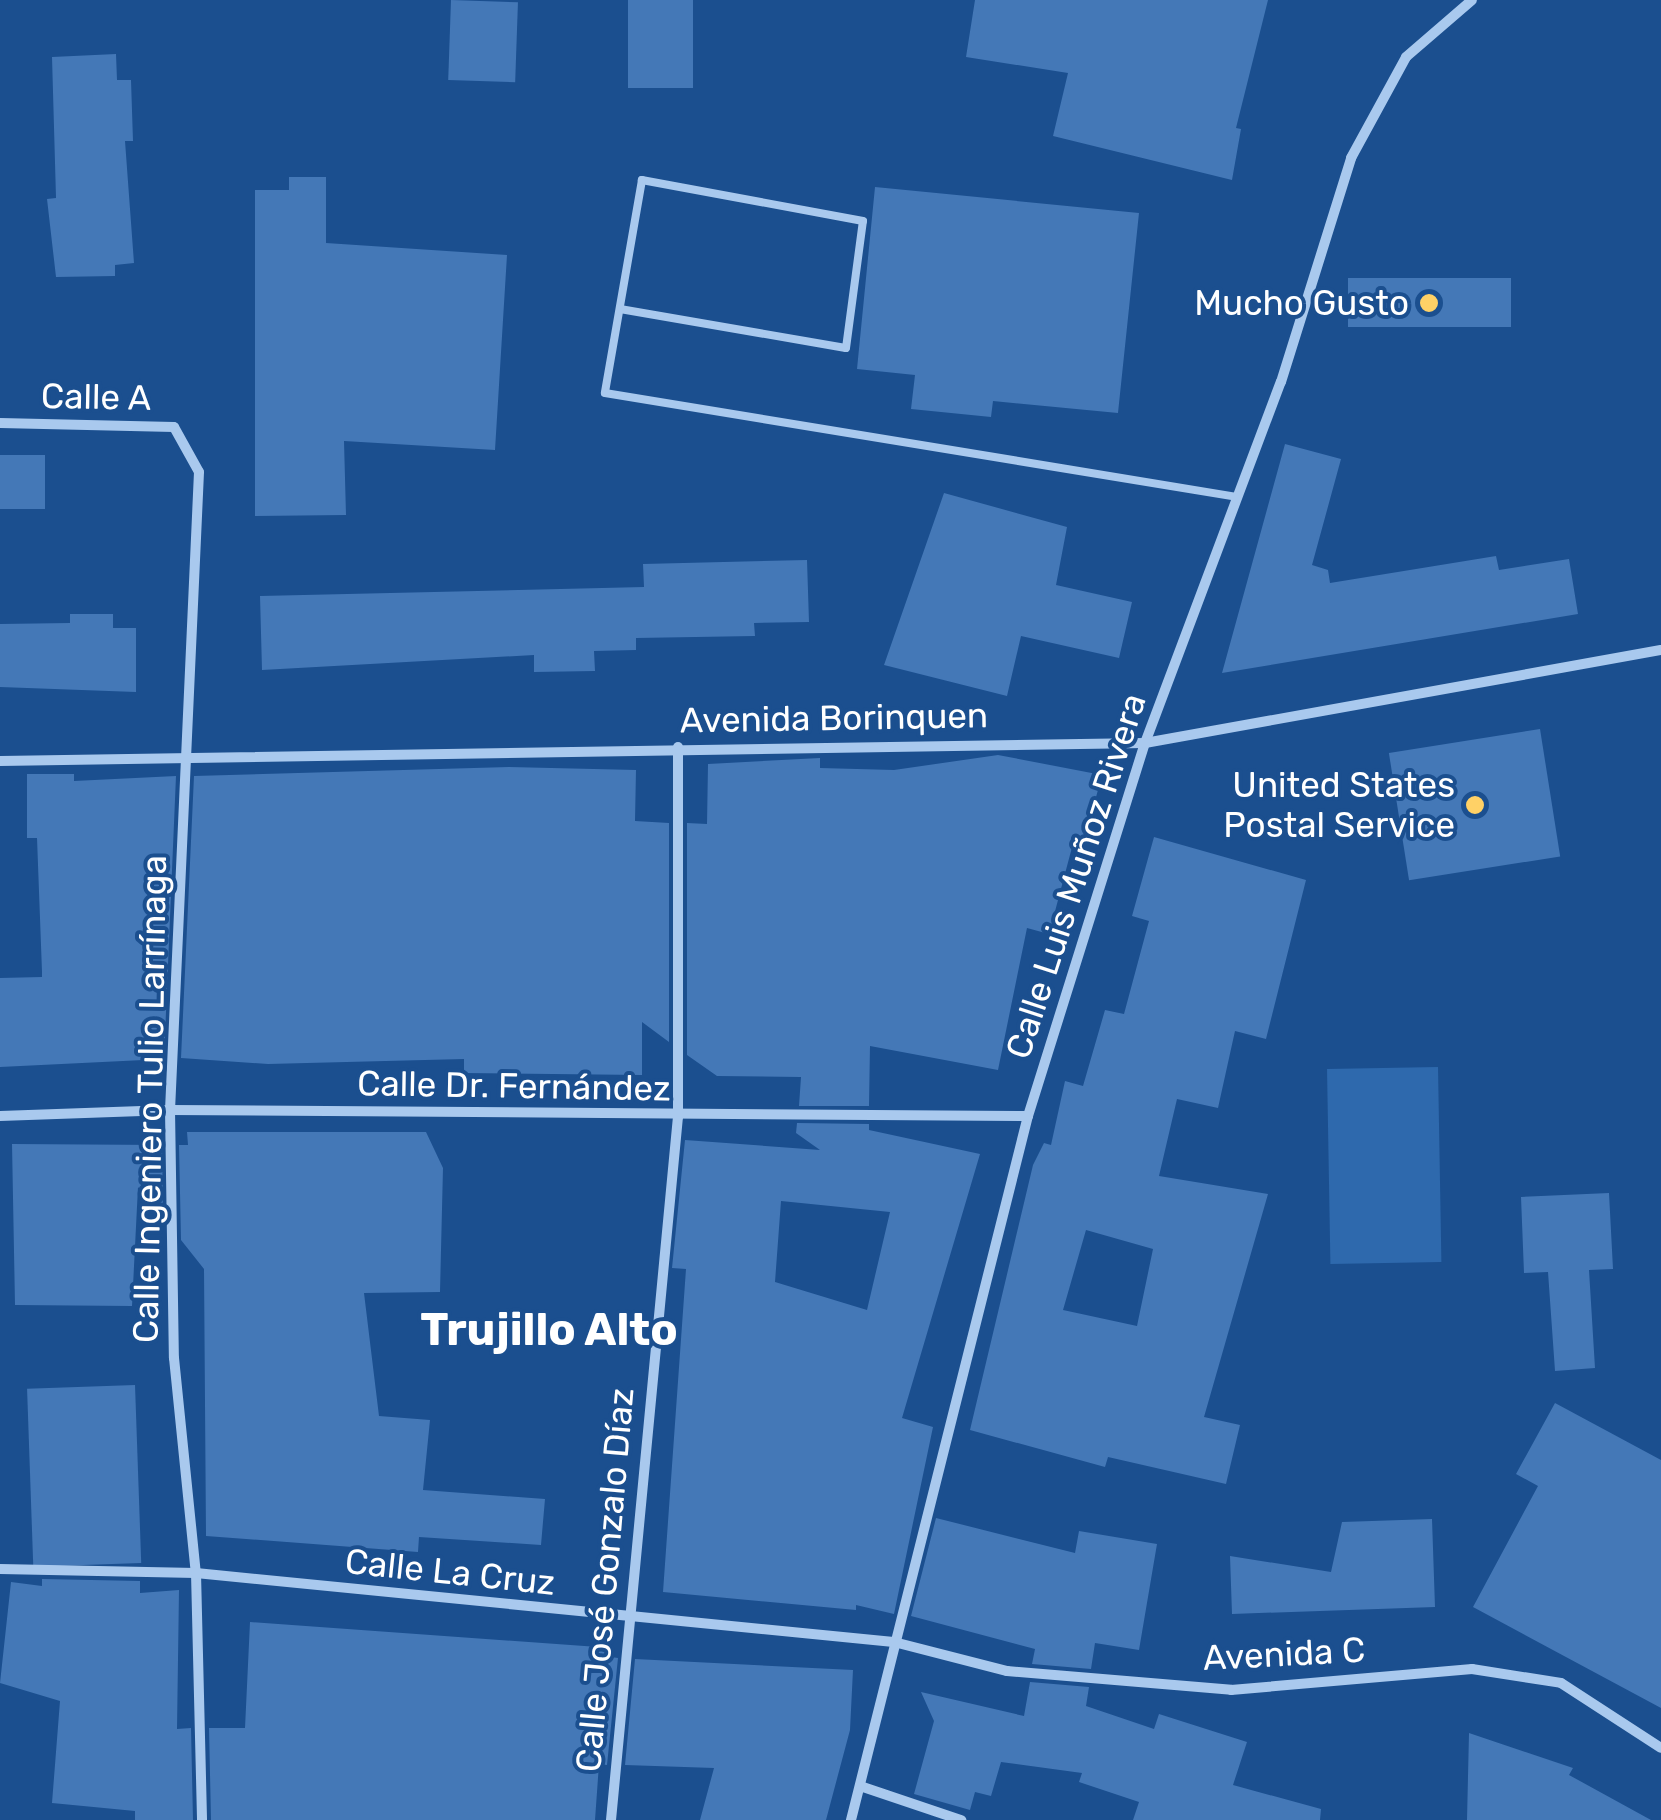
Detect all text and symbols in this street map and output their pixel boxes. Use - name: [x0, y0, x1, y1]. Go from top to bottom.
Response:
- place label: Mucho Gusto: [1194, 282, 1409, 324]
- marker: Mucho Gusto: [1418, 292, 1440, 314]
- street label: Calle A: [40, 375, 152, 419]
- street label: Calle Luis Muñoz Rivera: [997, 688, 1155, 1064]
- street label: Avenida Borinquen: [680, 694, 988, 742]
- place label: United States Postal Service: [1223, 764, 1455, 846]
- marker: United States Postal Service: [1464, 794, 1486, 816]
- street label: Calle Ingeniero Tulio Larrínaga: [125, 854, 175, 1344]
- street label: Calle Dr. Fernández: [357, 1062, 671, 1110]
- district label: Trujillo Alto: [420, 1303, 678, 1357]
- street label: Calle José Gonzalo Díaz: [567, 1386, 643, 1774]
- street label: Calle La Cruz: [343, 1540, 557, 1604]
- street label: Avenida C: [1202, 1629, 1366, 1679]

